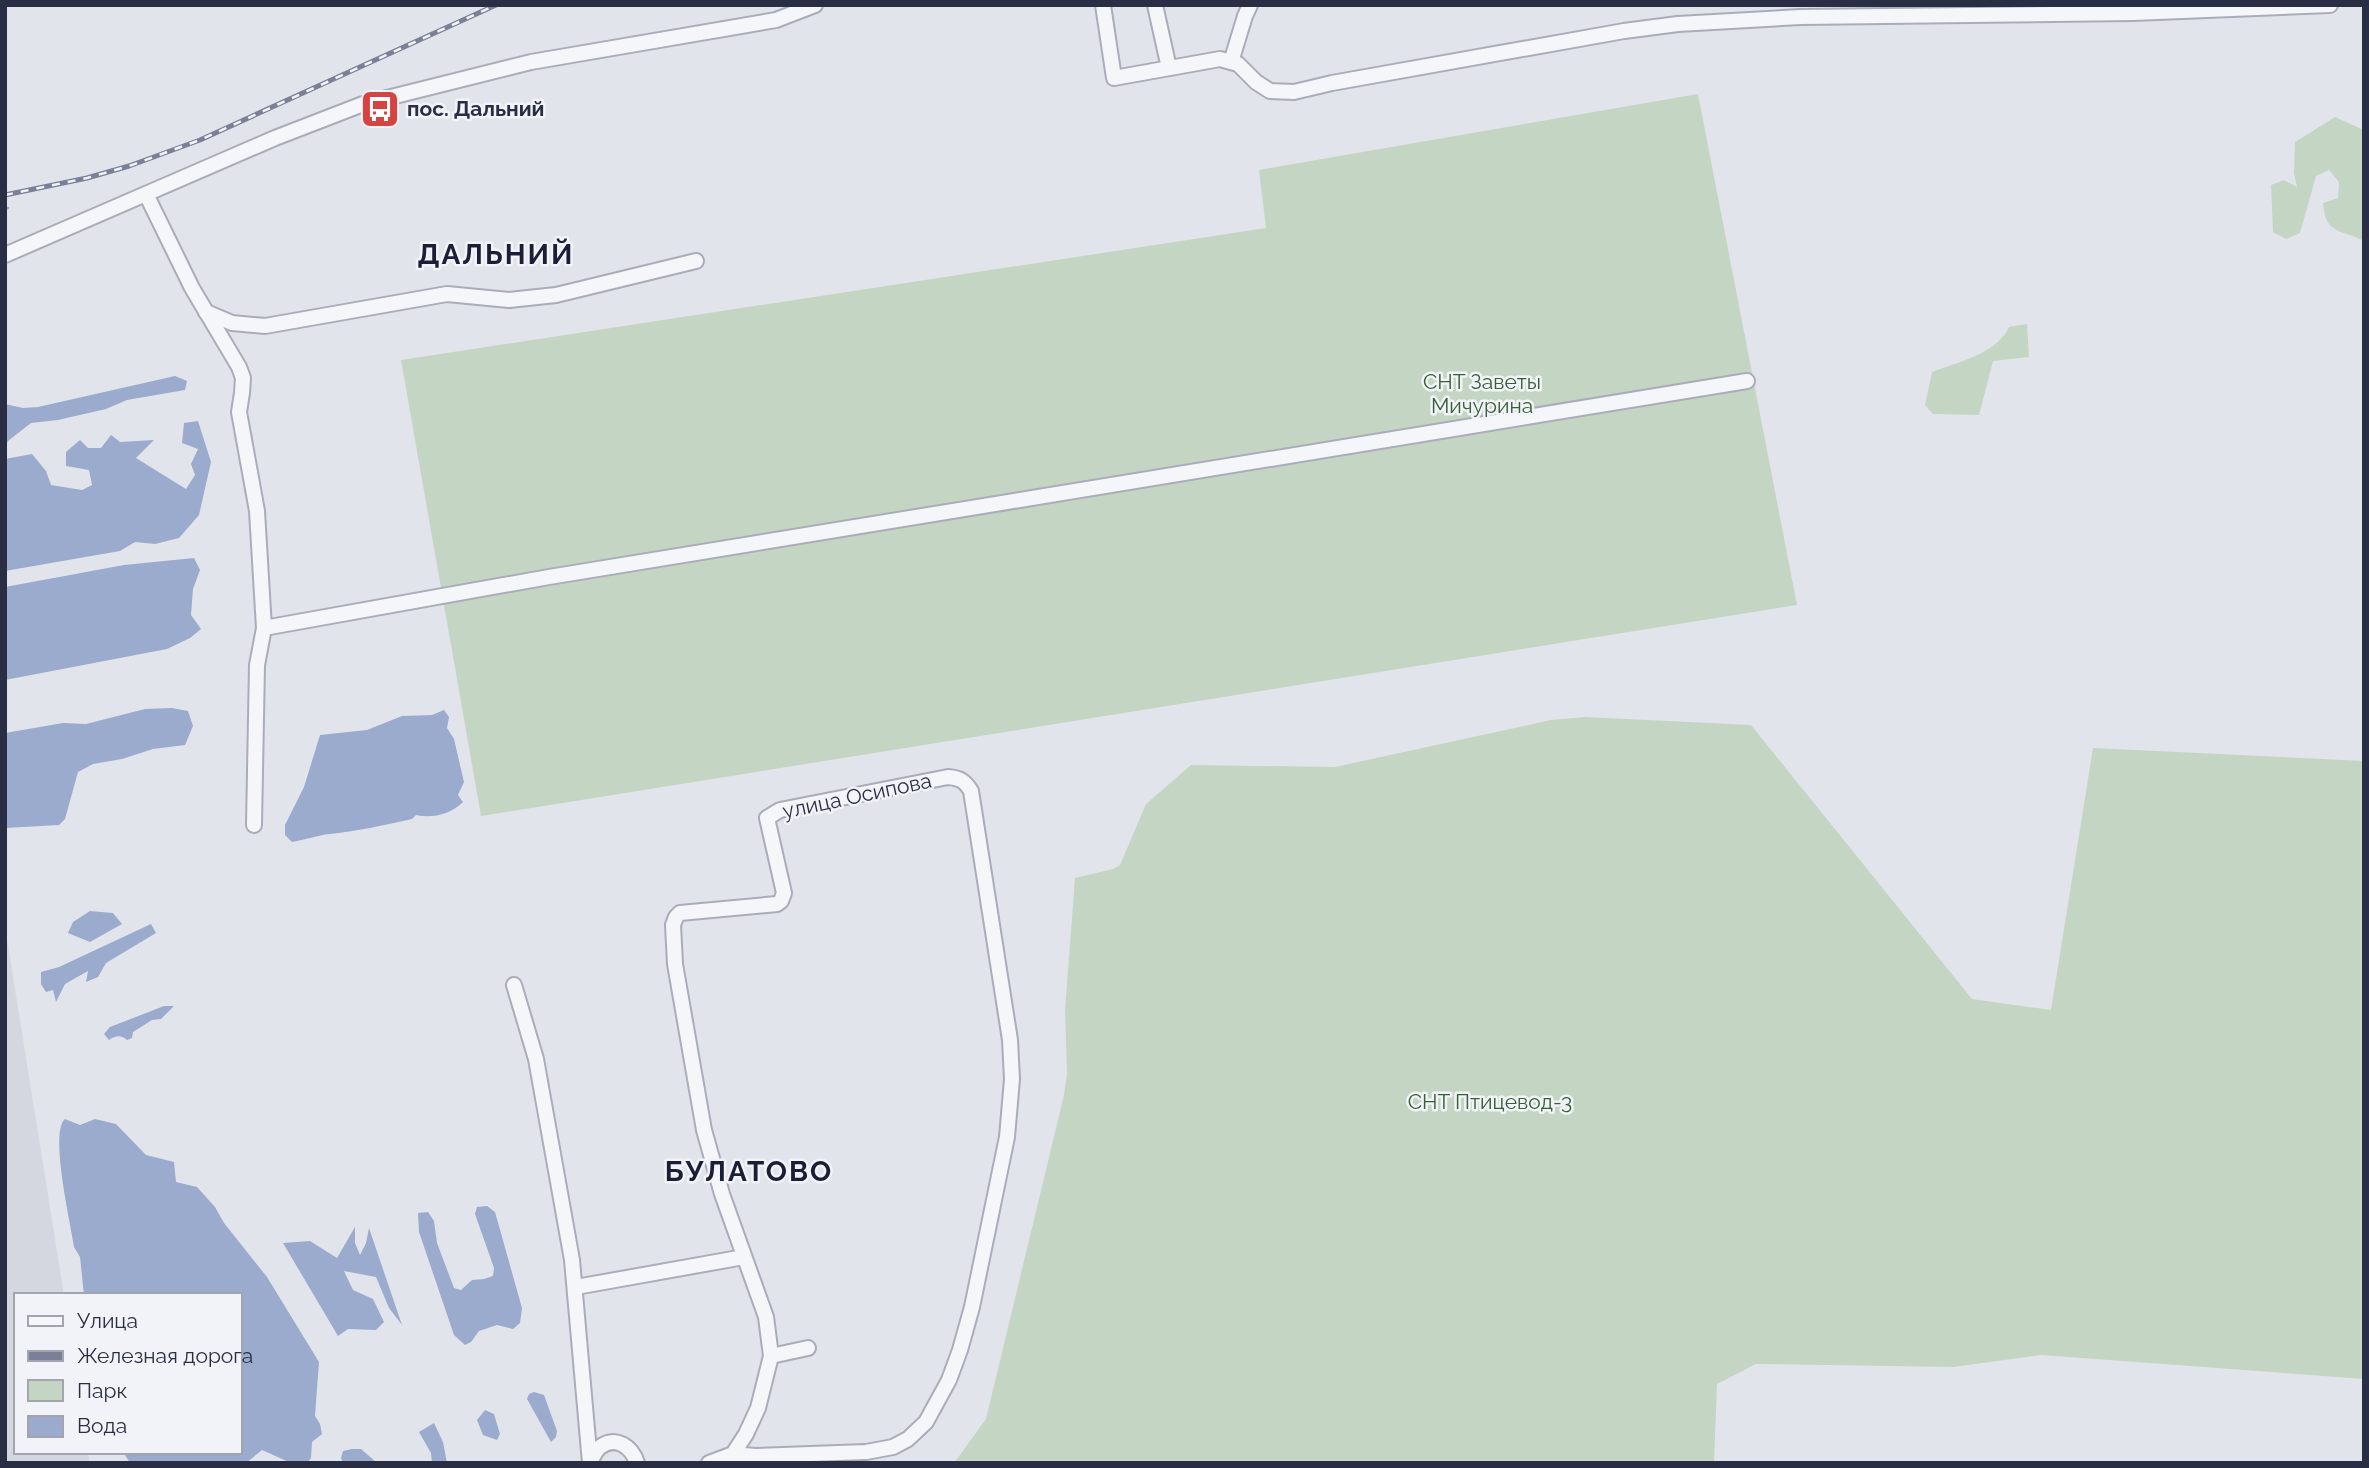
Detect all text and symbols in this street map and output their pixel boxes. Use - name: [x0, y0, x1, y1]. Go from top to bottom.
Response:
- bus stop icon: пос. Дальний: [359, 88, 401, 130]
- place label: пос. Дальний: [407, 96, 544, 121]
- district label: ДАЛЬНИЙ: [417, 238, 575, 271]
- park label: СНТ Заветы Мичурина: [1423, 369, 1541, 418]
- street label: улица Осипова: [780, 768, 934, 824]
- park label: СНТ Птицевод-3: [1408, 1089, 1572, 1114]
- district label: БУЛАТОВО: [665, 1155, 833, 1188]
- legend: [14, 1293, 242, 1454]
- text: Улица: [77, 1308, 138, 1333]
- text: Железная дорога: [77, 1343, 253, 1368]
- text: Парк: [77, 1378, 127, 1403]
- text: Вода: [77, 1413, 127, 1438]

